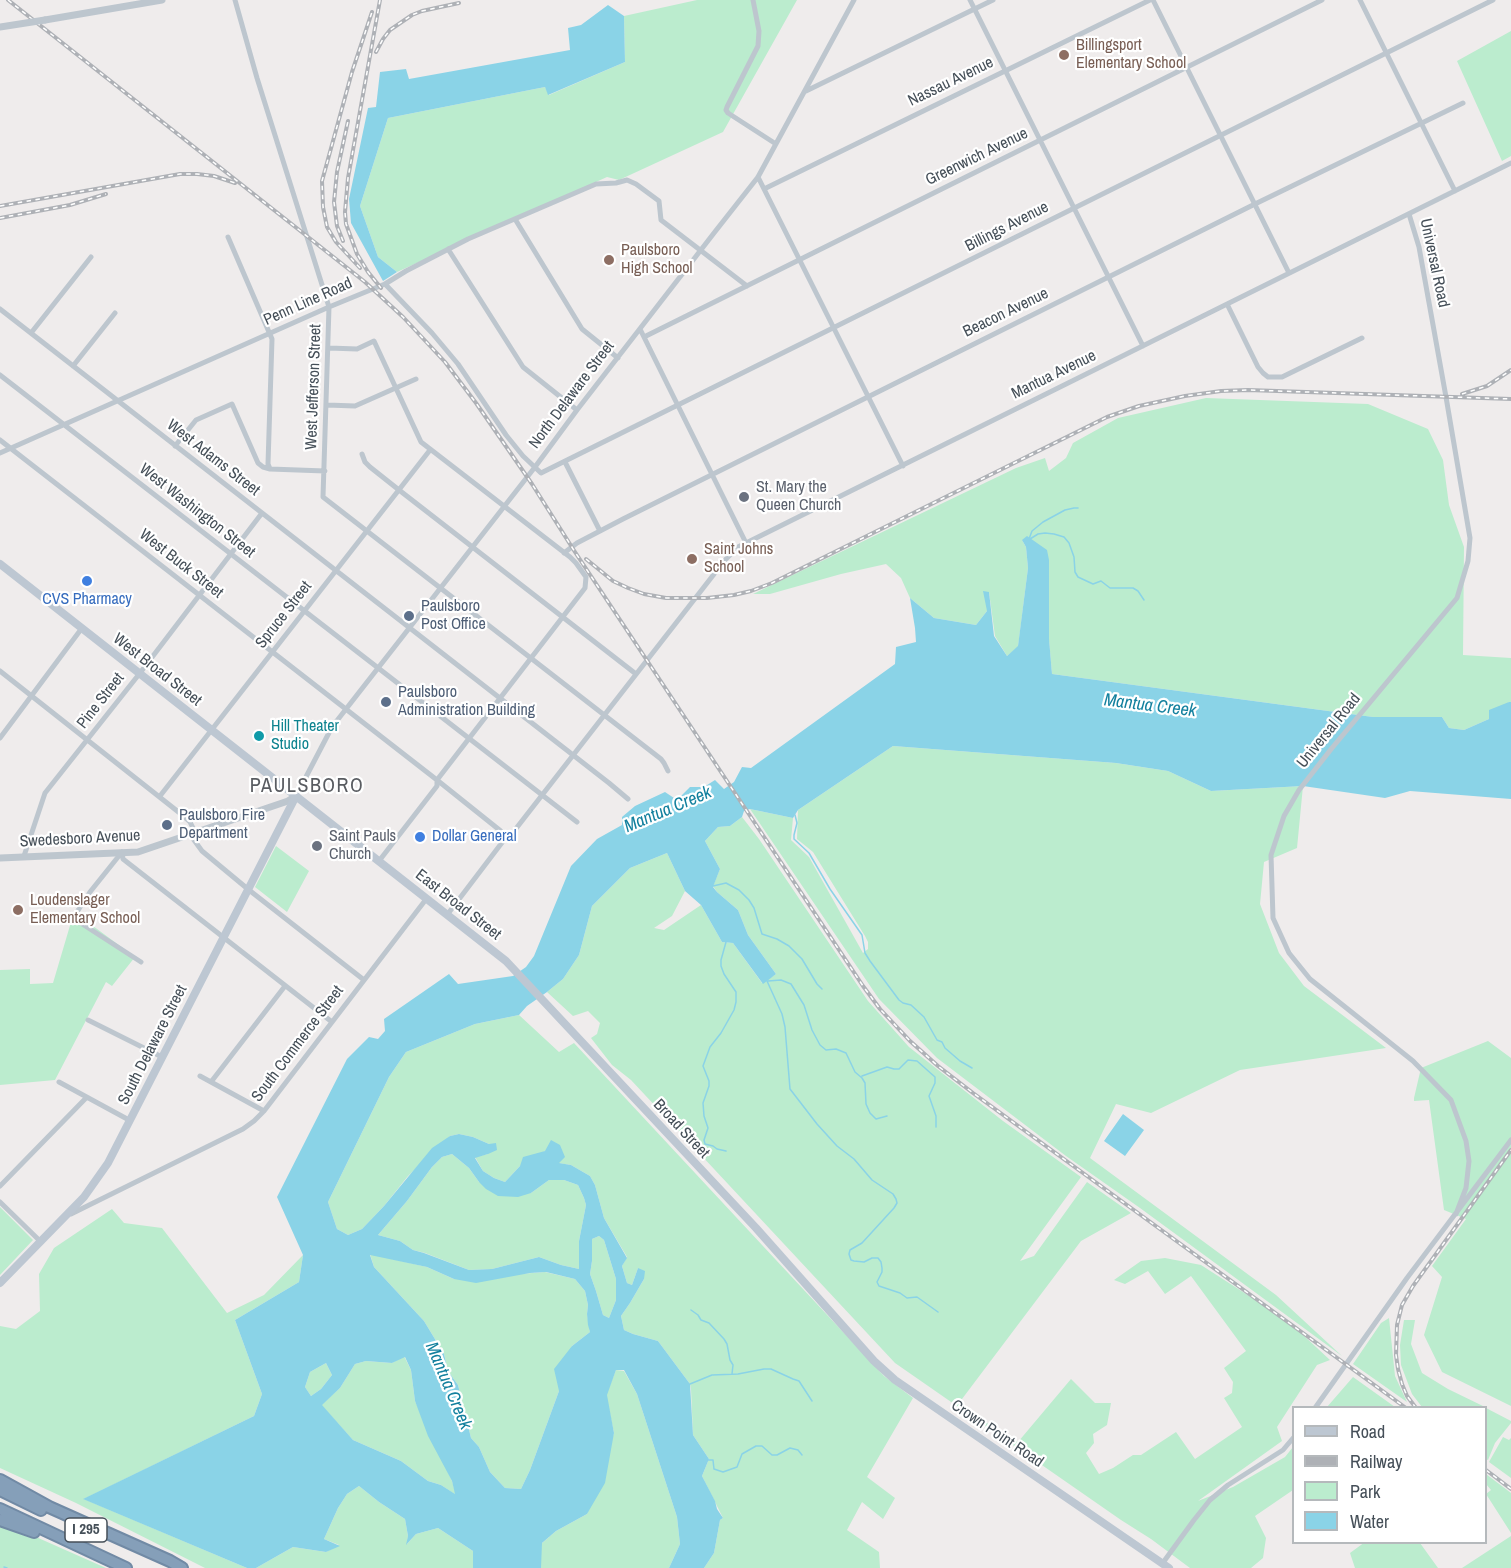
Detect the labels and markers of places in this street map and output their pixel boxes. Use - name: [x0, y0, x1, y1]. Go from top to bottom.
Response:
- place label: Billingsport Elementary School: [1076, 36, 1186, 74]
- marker: Billingsport Elementary School: [1057, 48, 1071, 62]
- place label: Paulsboro High School: [621, 241, 692, 279]
- marker: Paulsboro High School: [602, 253, 616, 267]
- place label: St. Mary the Queen Church: [756, 478, 841, 516]
- marker: St. Mary the Queen Church: [737, 490, 751, 504]
- place label: Saint Johns School: [704, 540, 773, 578]
- marker: Saint Johns School: [685, 552, 699, 566]
- marker: CVS Pharmacy: [80, 574, 94, 588]
- place label: CVS Pharmacy: [42, 590, 132, 610]
- place label: Paulsboro Post Office: [421, 597, 486, 635]
- marker: Paulsboro Post Office: [402, 609, 416, 623]
- place label: Paulsboro Administration Building: [398, 683, 535, 721]
- marker: Paulsboro Administration Building: [379, 695, 393, 709]
- place label: Hill Theater Studio: [271, 717, 339, 755]
- marker: Hill Theater Studio: [252, 729, 266, 743]
- place label: Paulsboro Fire Department: [179, 806, 265, 844]
- marker: Paulsboro Fire Department: [160, 818, 174, 832]
- place label: Saint Pauls Church: [329, 827, 396, 865]
- place label: Dollar General: [432, 827, 517, 847]
- marker: Dollar General: [413, 830, 427, 844]
- marker: Saint Pauls Church: [310, 839, 324, 853]
- place label: Loudenslager Elementary School: [30, 891, 140, 929]
- marker: Loudenslager Elementary School: [11, 903, 25, 917]

